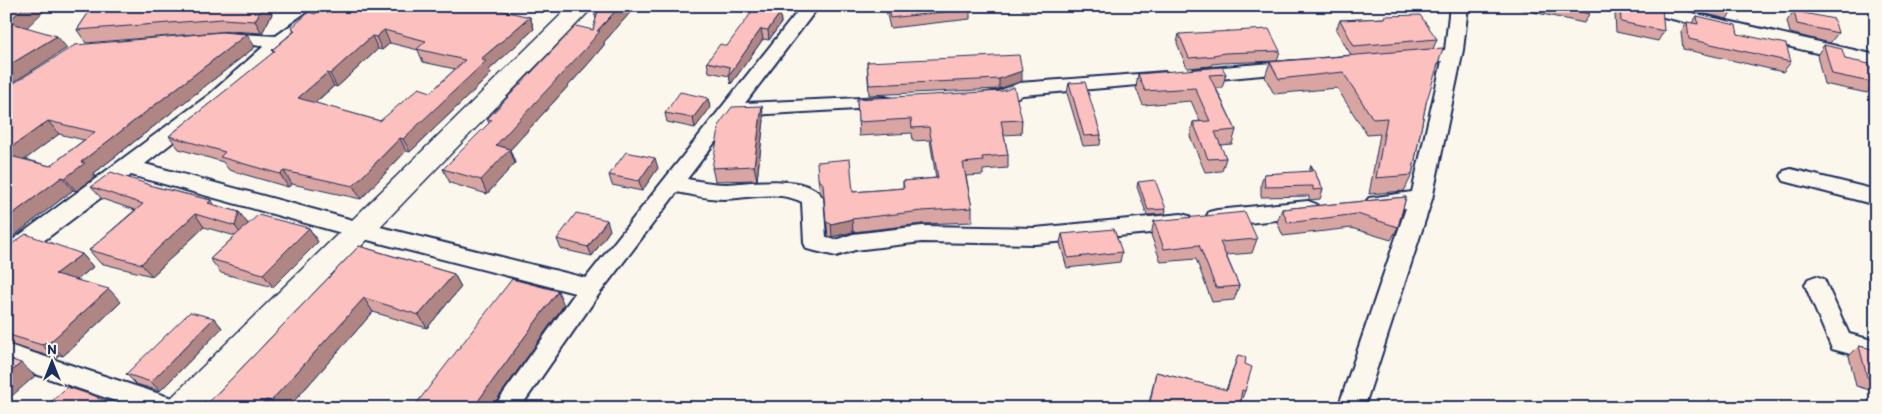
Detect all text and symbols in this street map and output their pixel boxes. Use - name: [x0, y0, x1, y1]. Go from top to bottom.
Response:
- north arrow: [28, 336, 78, 386]
- text: N: [47, 341, 57, 358]

